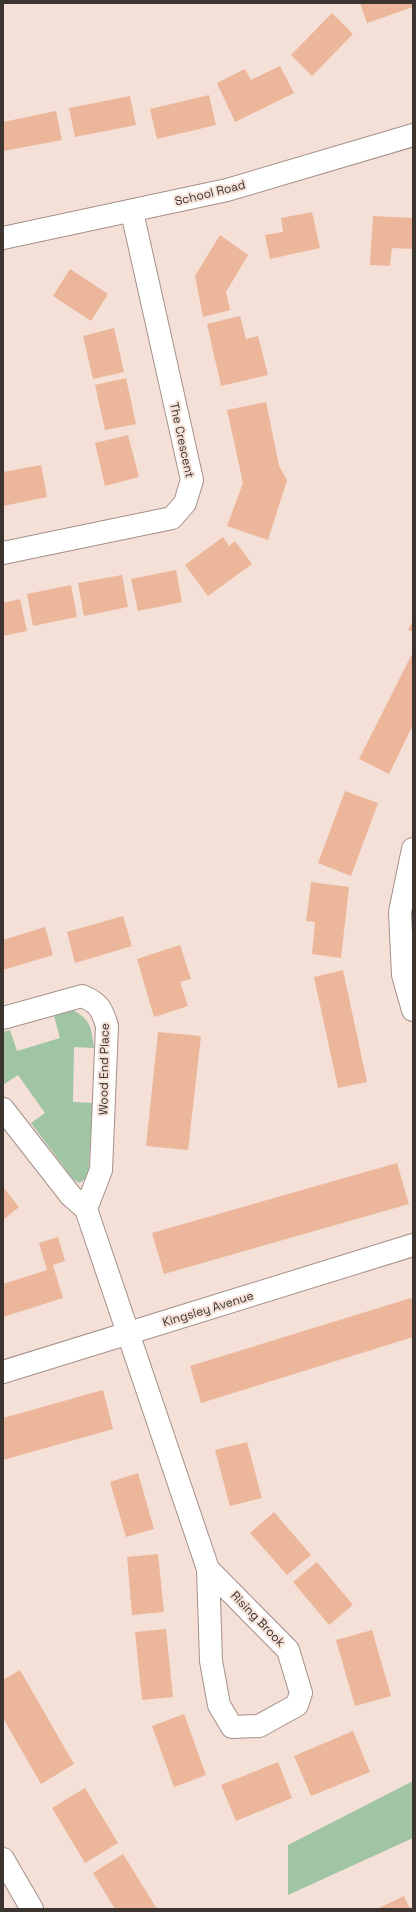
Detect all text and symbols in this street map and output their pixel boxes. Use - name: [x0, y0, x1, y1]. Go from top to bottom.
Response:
- street label: School Road: [173, 177, 247, 209]
- street label: The Crescent: [166, 401, 198, 479]
- street label: Wood End Place: [95, 1023, 113, 1115]
- street label: Kingsley Avenue: [161, 1288, 255, 1330]
- street label: Rising Brook: [227, 1588, 289, 1651]

